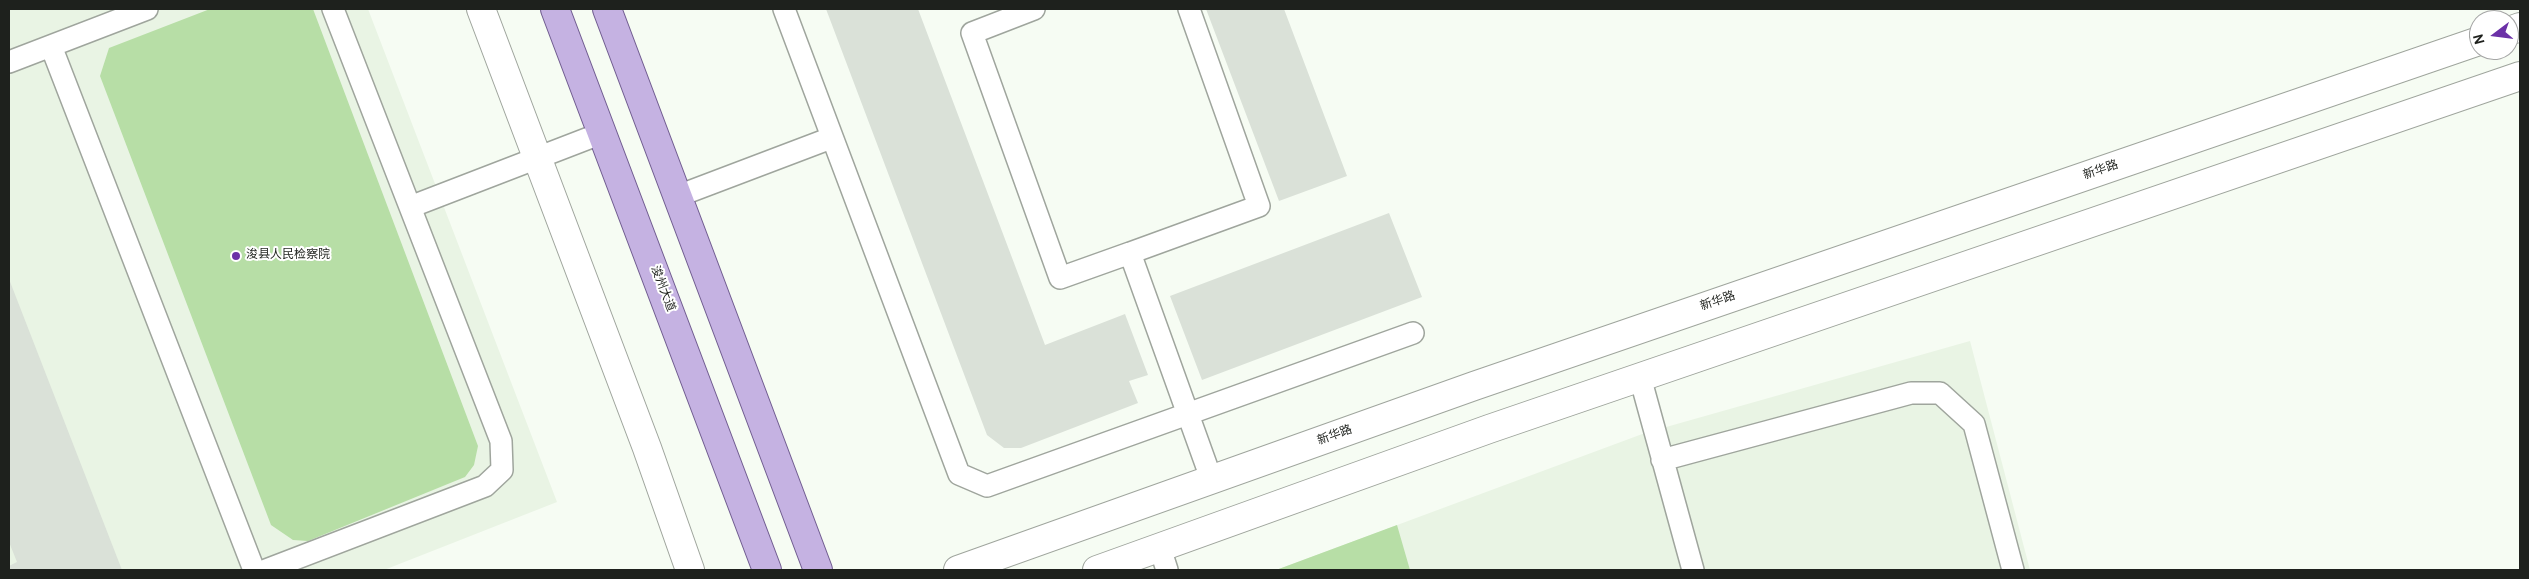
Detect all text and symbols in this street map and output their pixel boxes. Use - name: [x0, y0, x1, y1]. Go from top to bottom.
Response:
- north arrow: [2469, 10, 2519, 60]
- text: N: [2470, 32, 2490, 46]
- street label: 新华路: [2082, 158, 2120, 184]
- place label: 浚县人民检察院: [246, 249, 330, 263]
- marker: 浚县人民检察院: [230, 250, 242, 262]
- street label: 浚州大道: [647, 264, 677, 314]
- street label: 新华路: [1699, 289, 1737, 315]
- street label: 新华路: [1316, 423, 1354, 449]

